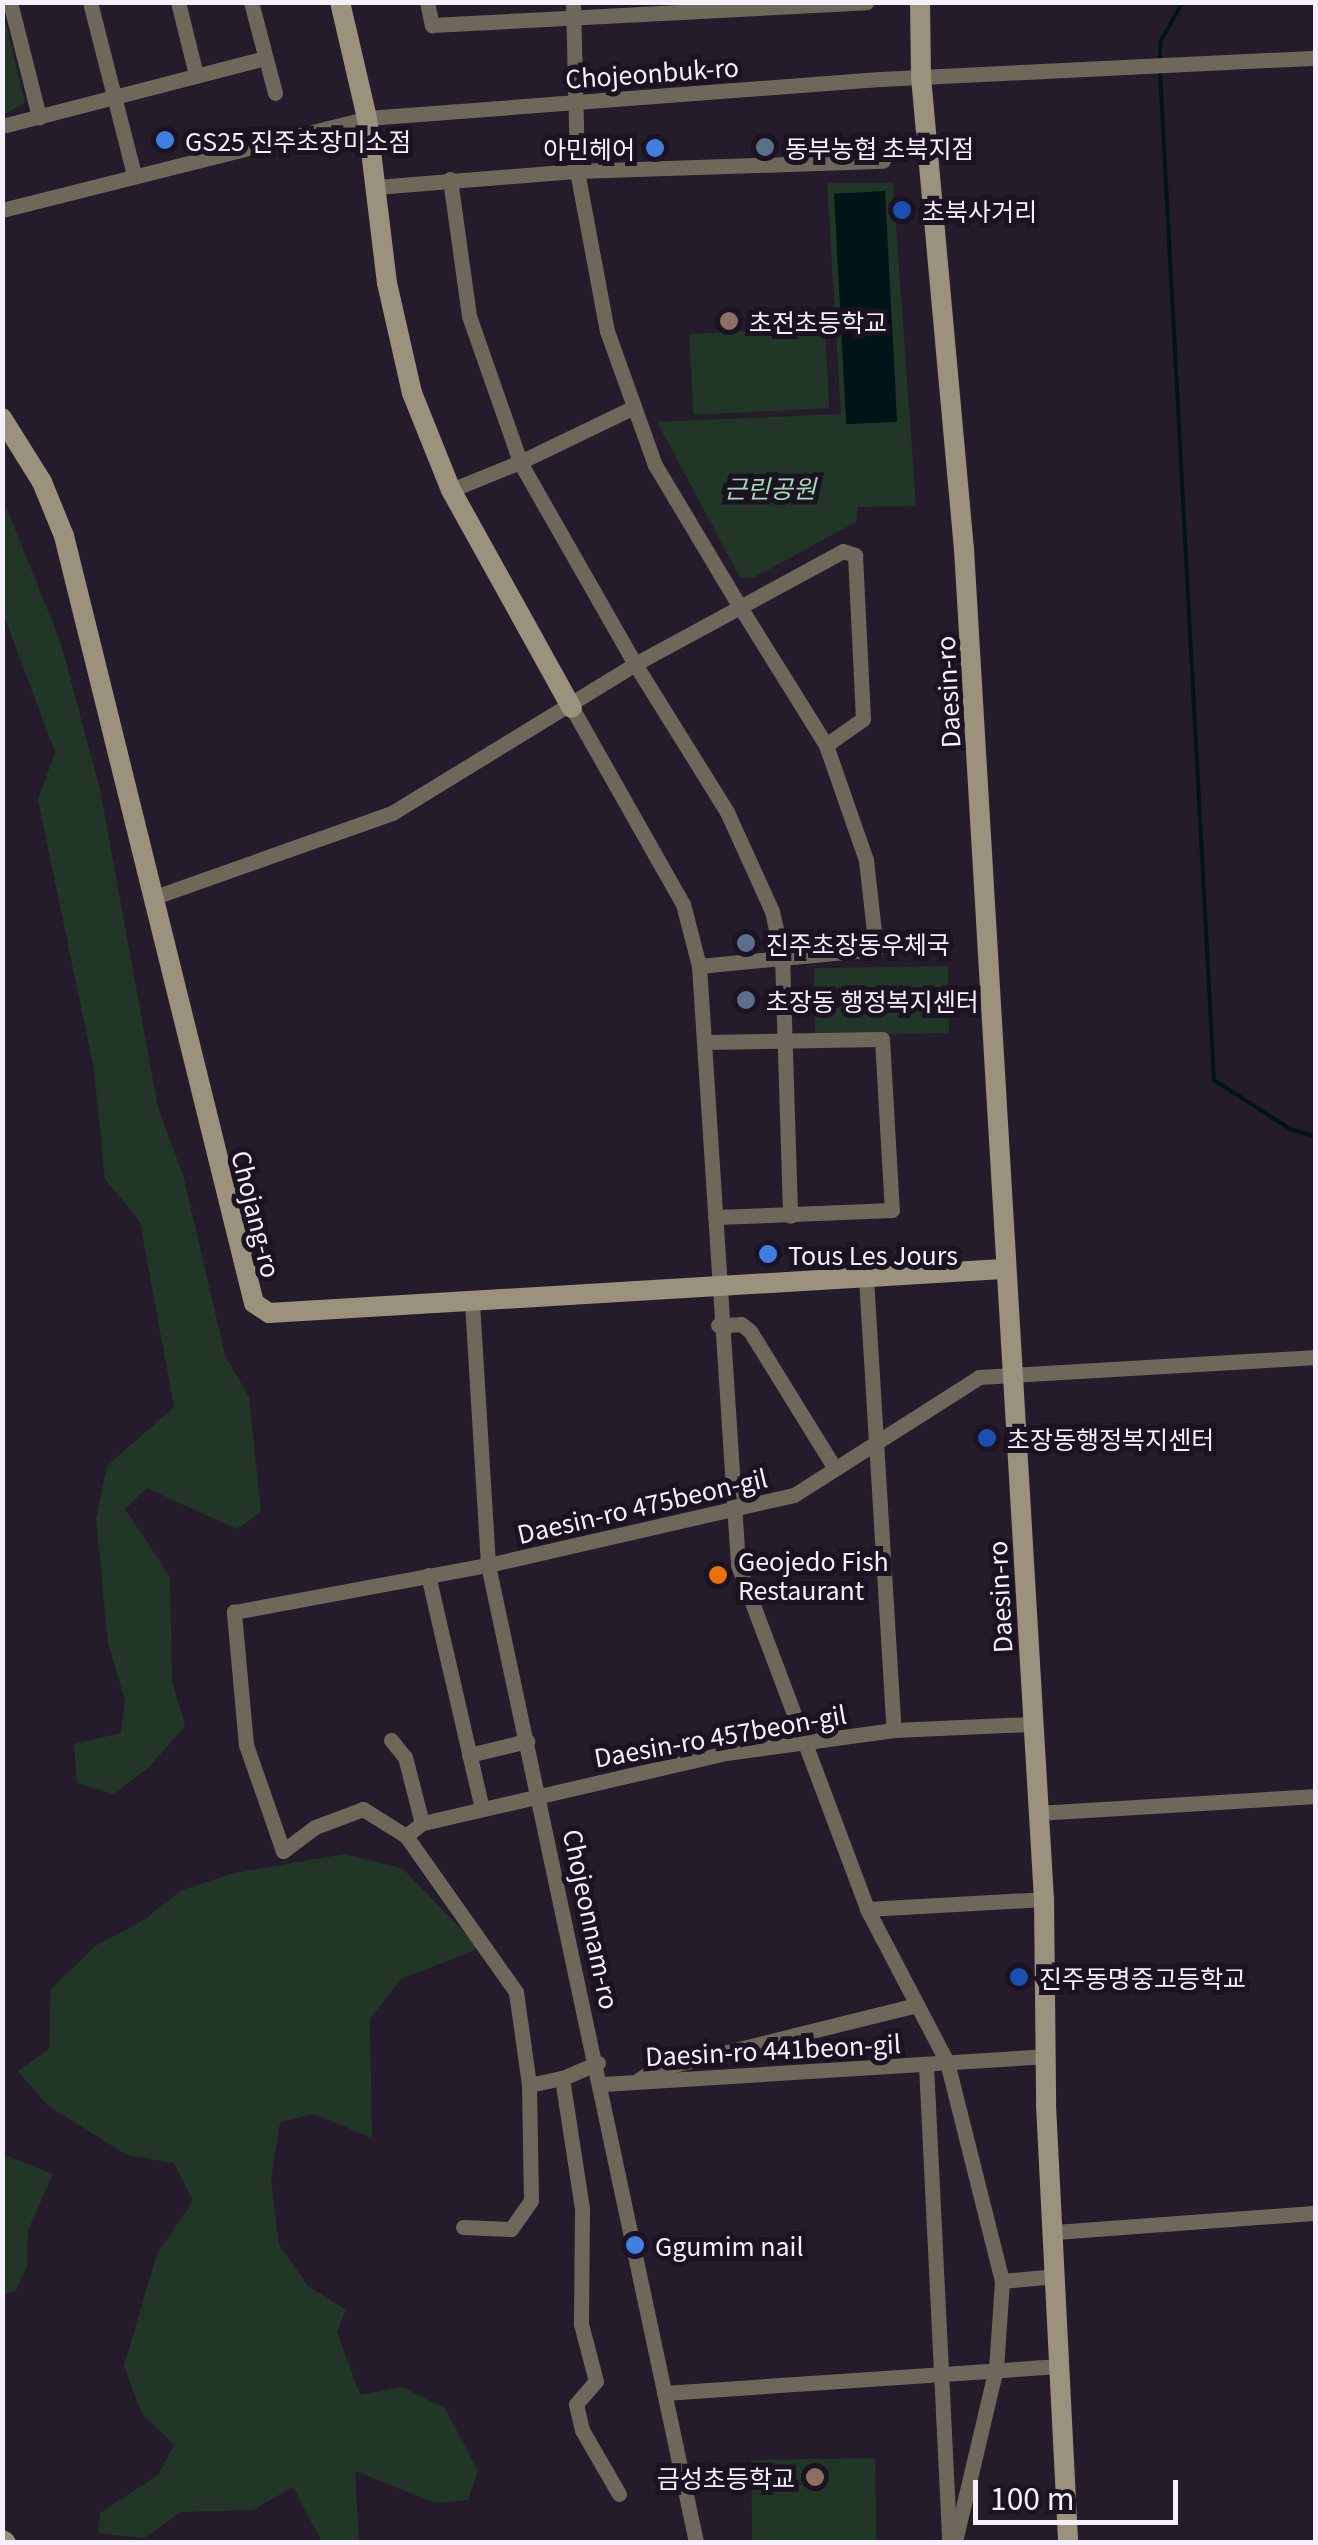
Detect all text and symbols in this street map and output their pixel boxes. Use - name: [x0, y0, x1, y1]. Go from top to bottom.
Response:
- street label: Chojeonbuk-ro: [564, 51, 740, 93]
- place label: GS25 진주초장미소점: [185, 125, 411, 155]
- marker: GS25 진주초장미소점: [154, 129, 176, 151]
- place label: 동부농협 초북지점: [785, 132, 975, 162]
- place label: 아민헤어: [543, 133, 635, 163]
- marker: 동부농협 초북지점: [754, 136, 776, 158]
- marker: 아민헤어: [644, 137, 666, 159]
- place label: 초북사거리: [922, 195, 1037, 225]
- marker: 초북사거리: [891, 199, 913, 221]
- place label: 초전초등학교: [749, 306, 887, 336]
- marker: 초전초등학교: [718, 310, 740, 332]
- park label: 근린공원: [724, 472, 816, 502]
- street label: Daesin-ro: [929, 635, 965, 749]
- place label: 진주초장동우체국: [766, 928, 950, 958]
- marker: 진주초장동우체국: [735, 932, 757, 954]
- place label: 초장동 행정복지센터: [766, 985, 979, 1015]
- marker: 초장동 행정복지센터: [735, 989, 757, 1011]
- street label: Chojang-ro: [227, 1147, 287, 1281]
- place label: Tous Les Jours: [788, 1239, 958, 1269]
- marker: Tous Les Jours: [757, 1243, 779, 1265]
- place label: 초장동행정복지센터: [1007, 1423, 1214, 1453]
- marker: 초장동행정복지센터: [976, 1427, 998, 1449]
- street label: Daesin-ro 475beon-gil: [514, 1462, 770, 1548]
- street label: Daesin-ro: [981, 1540, 1017, 1654]
- place label: Geojedo Fish Restaurant: [738, 1546, 889, 1605]
- marker: Geojedo Fish Restaurant: [707, 1564, 729, 1586]
- street label: Daesin-ro 457beon-gil: [591, 1698, 849, 1772]
- street label: Chojeonnam-ro: [558, 1826, 626, 2012]
- place label: 진주동명중고등학교: [1039, 1962, 1246, 1992]
- marker: 진주동명중고등학교: [1008, 1966, 1030, 1988]
- street label: Daesin-ro 441beon-gil: [644, 2027, 902, 2071]
- place label: Ggumim nail: [655, 2230, 804, 2260]
- marker: Ggumim nail: [624, 2234, 646, 2256]
- scale bar: [978, 2460, 1183, 2522]
- place label: 금성초등학교: [657, 2462, 795, 2492]
- marker: 금성초등학교: [804, 2466, 826, 2488]
- text: 100 m: [990, 2475, 1074, 2519]

